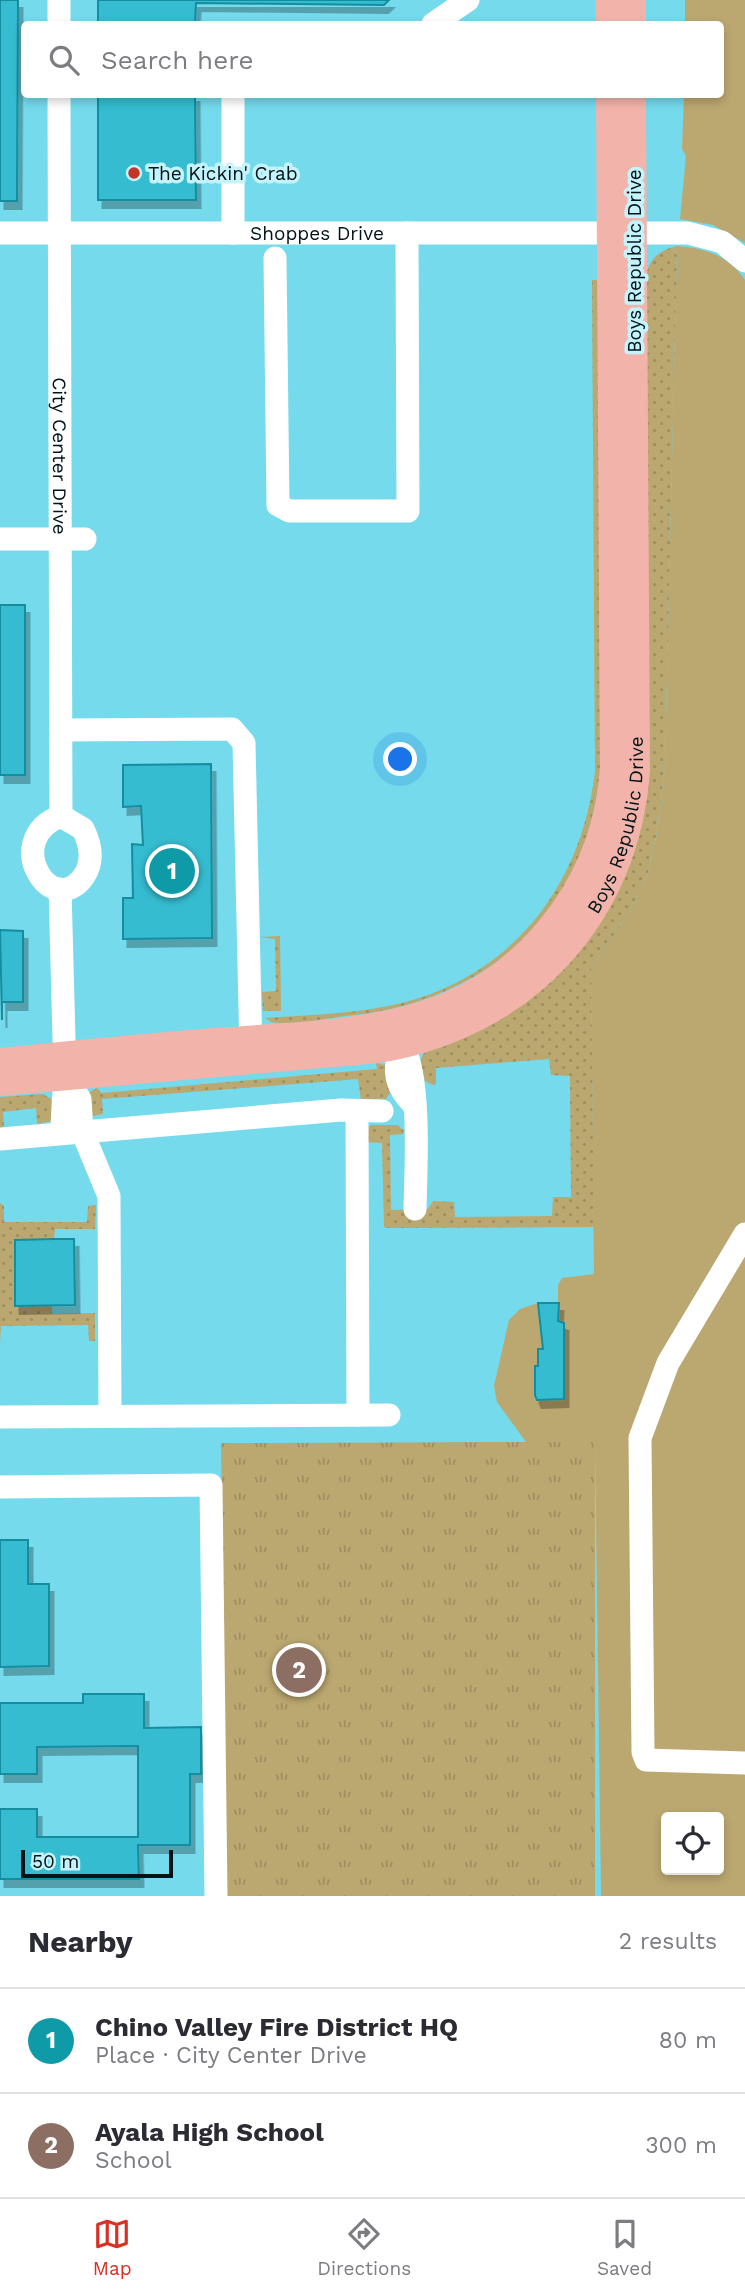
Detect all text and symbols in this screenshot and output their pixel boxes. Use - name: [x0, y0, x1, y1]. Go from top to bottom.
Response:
- search box: [21, 21, 724, 98]
- icon: search: [45, 41, 83, 79]
- text: Search here: [101, 45, 253, 75]
- place label: The Kickin' Crab: [148, 162, 298, 185]
- marker: The Kickin' Crab: [126, 165, 142, 181]
- street label: Boys Republic Drive: [623, 169, 646, 353]
- street label: Shoppes Drive: [250, 222, 384, 245]
- street label: City Center Drive: [48, 377, 72, 535]
- street label: Boys Republic Drive: [581, 736, 648, 918]
- your location: [383, 742, 417, 776]
- pin: 1: [149, 845, 195, 897]
- pin: 2: [276, 1644, 322, 1696]
- map controls: [661, 1812, 724, 1875]
- button: locate: [661, 1812, 724, 1875]
- scale bar: [21, 1847, 173, 1879]
- text: 50 m: [32, 1850, 79, 1873]
- text: Nearby: [28, 1924, 133, 1959]
- text: 2 results: [619, 1928, 717, 1955]
- text: Chino Valley Fire District HQ: [95, 2012, 458, 2042]
- text: 1: [46, 2027, 56, 2054]
- text: 80 m: [659, 2027, 717, 2054]
- text: Place · City Center Drive: [95, 2042, 367, 2069]
- text: Ayala High School: [95, 2117, 324, 2147]
- text: 2: [44, 2132, 58, 2159]
- text: 300 m: [645, 2132, 717, 2159]
- text: School: [95, 2147, 172, 2174]
- tab: Map: [93, 2215, 132, 2280]
- tab: Directions: [317, 2215, 411, 2280]
- tab: Saved: [597, 2215, 652, 2280]

